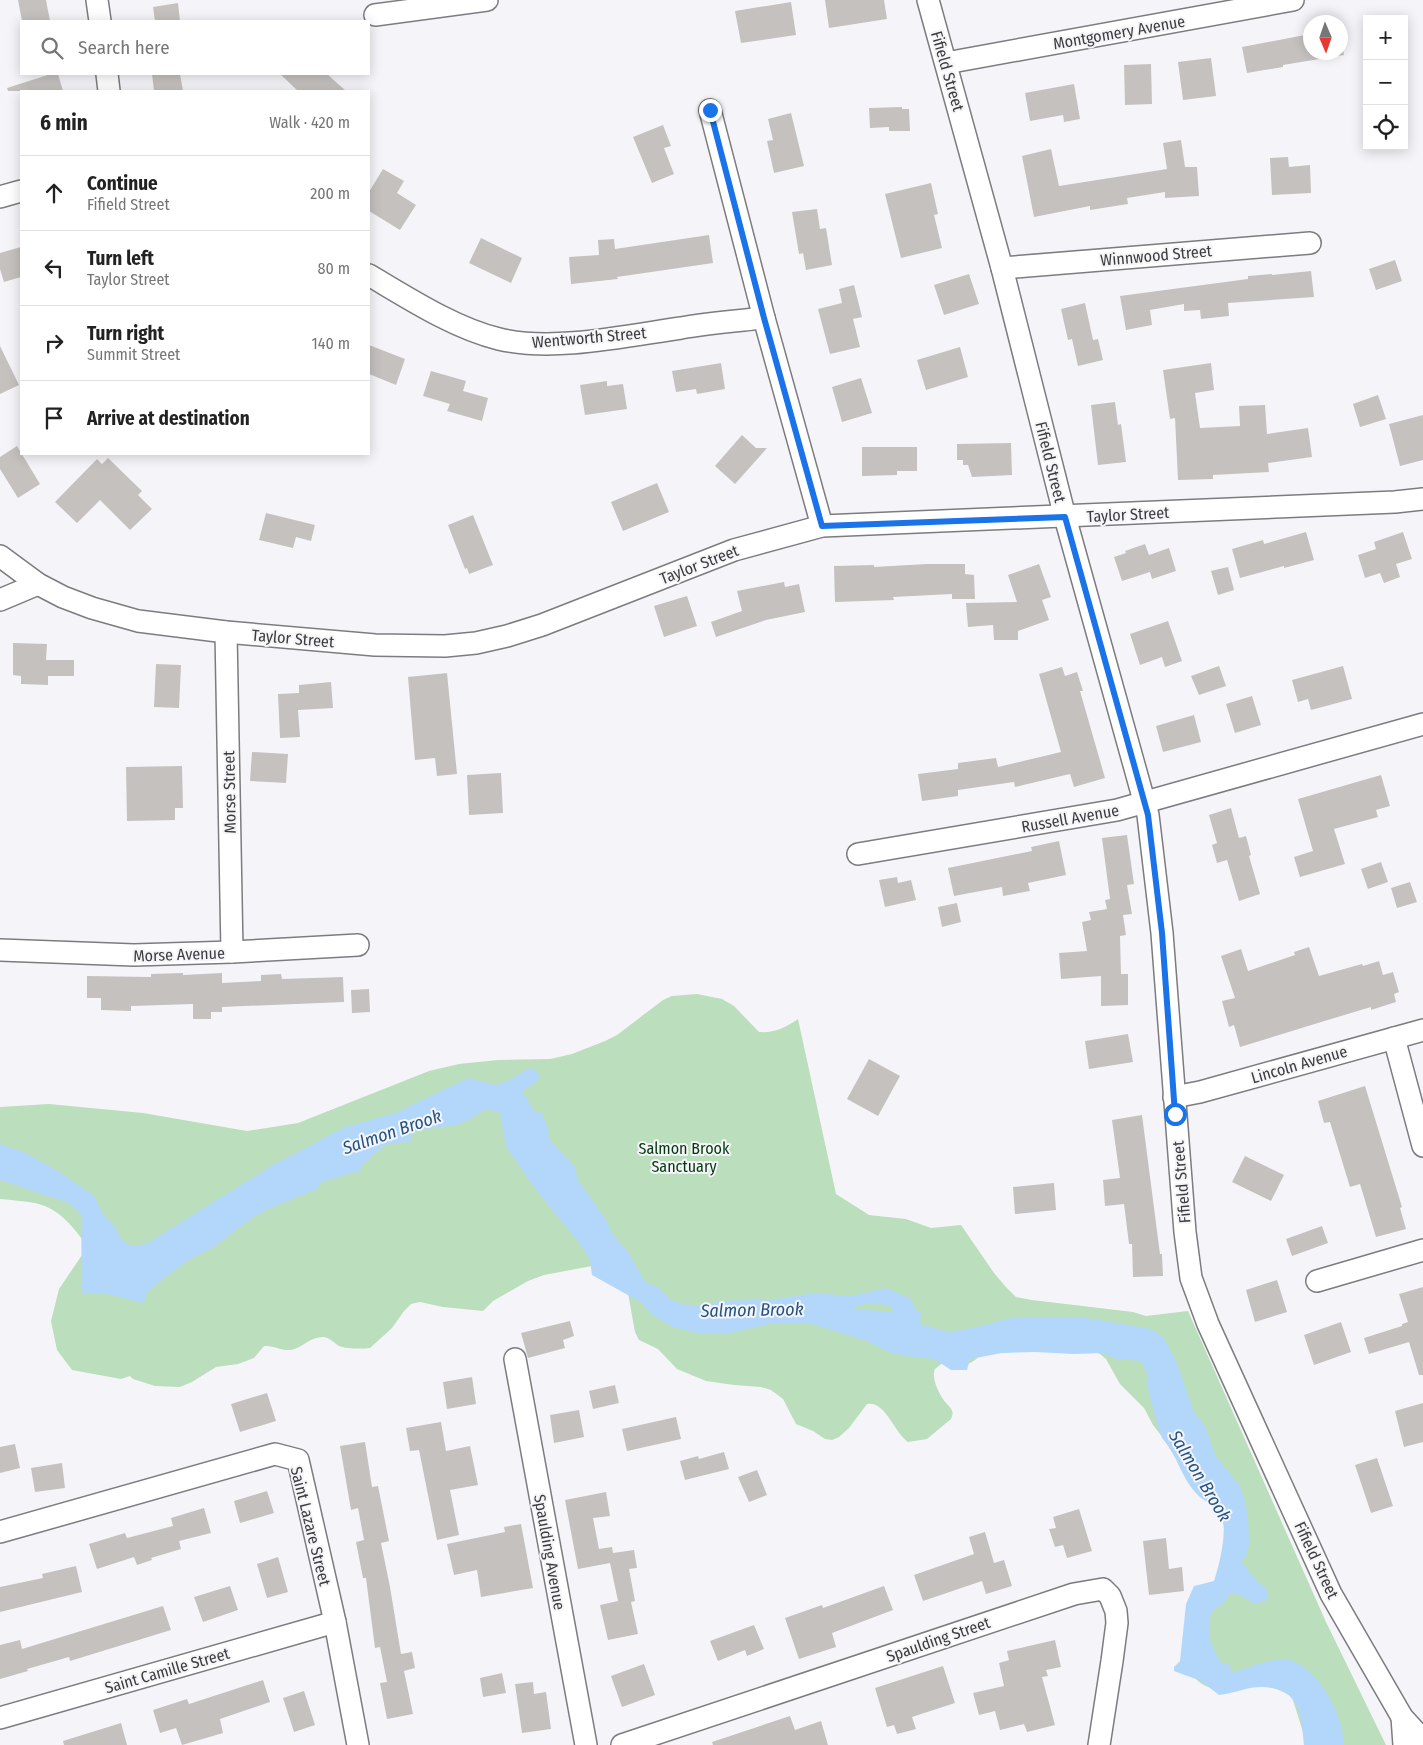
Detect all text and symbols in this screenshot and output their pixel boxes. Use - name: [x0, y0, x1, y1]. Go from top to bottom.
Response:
- street label: Montgomery Avenue: [1052, 12, 1187, 53]
- north arrow: [1303, 15, 1348, 60]
- map controls: [1363, 15, 1408, 150]
- button: +: [1363, 15, 1408, 60]
- search box: [20, 20, 370, 75]
- street label: Fifield Street: [927, 29, 968, 114]
- icon: search: [38, 34, 66, 62]
- text: Search here: [78, 36, 170, 59]
- button: −: [1363, 60, 1408, 105]
- route end: [699, 99, 722, 122]
- button: locate: [1363, 105, 1408, 150]
- text: 6 min: [40, 110, 88, 136]
- text: Walk · 420 m: [269, 113, 350, 132]
- text: Continue: [87, 172, 158, 195]
- icon: ahead: [40, 179, 68, 207]
- text: 200 m: [310, 184, 350, 203]
- text: Fifield Street: [87, 195, 170, 214]
- street label: Winnwood Street: [1099, 241, 1213, 270]
- text: Turn left: [87, 247, 154, 270]
- icon: left: [40, 254, 68, 282]
- text: 80 m: [318, 259, 350, 278]
- text: Taylor Street: [87, 270, 170, 289]
- text: Turn right: [87, 322, 164, 345]
- street label: Wentworth Street: [531, 323, 648, 352]
- icon: right: [40, 329, 68, 357]
- text: 140 m: [312, 334, 350, 353]
- text: Summit Street: [87, 345, 180, 364]
- icon: arrive: [40, 404, 68, 432]
- text: Arrive at destination: [87, 407, 250, 430]
- street label: Fifield Street: [1031, 420, 1070, 505]
- street label: Taylor Street: [1086, 503, 1171, 526]
- street label: Taylor Street: [657, 541, 742, 588]
- street label: Taylor Street: [251, 625, 336, 652]
- street label: Morse Street: [219, 750, 240, 834]
- street label: Russell Avenue: [1020, 801, 1120, 836]
- street label: Morse Avenue: [133, 943, 225, 966]
- street label: Lincoln Avenue: [1249, 1042, 1349, 1087]
- route start: [1164, 1103, 1187, 1126]
- water label: Salmon Brook: [339, 1105, 444, 1159]
- park label: Salmon Brook Sanctuary: [639, 1139, 730, 1176]
- street label: Fifield Street: [1168, 1139, 1195, 1224]
- water label: Salmon Brook: [699, 1298, 804, 1322]
- water label: Salmon Brook: [1164, 1425, 1236, 1526]
- street label: Saint Lazare Street: [287, 1465, 335, 1588]
- street label: Spaulding Avenue: [530, 1493, 569, 1611]
- street label: Fifield Street: [1290, 1519, 1343, 1602]
- street label: Spaulding Street: [884, 1613, 993, 1666]
- street label: Saint Camille Street: [103, 1643, 232, 1697]

